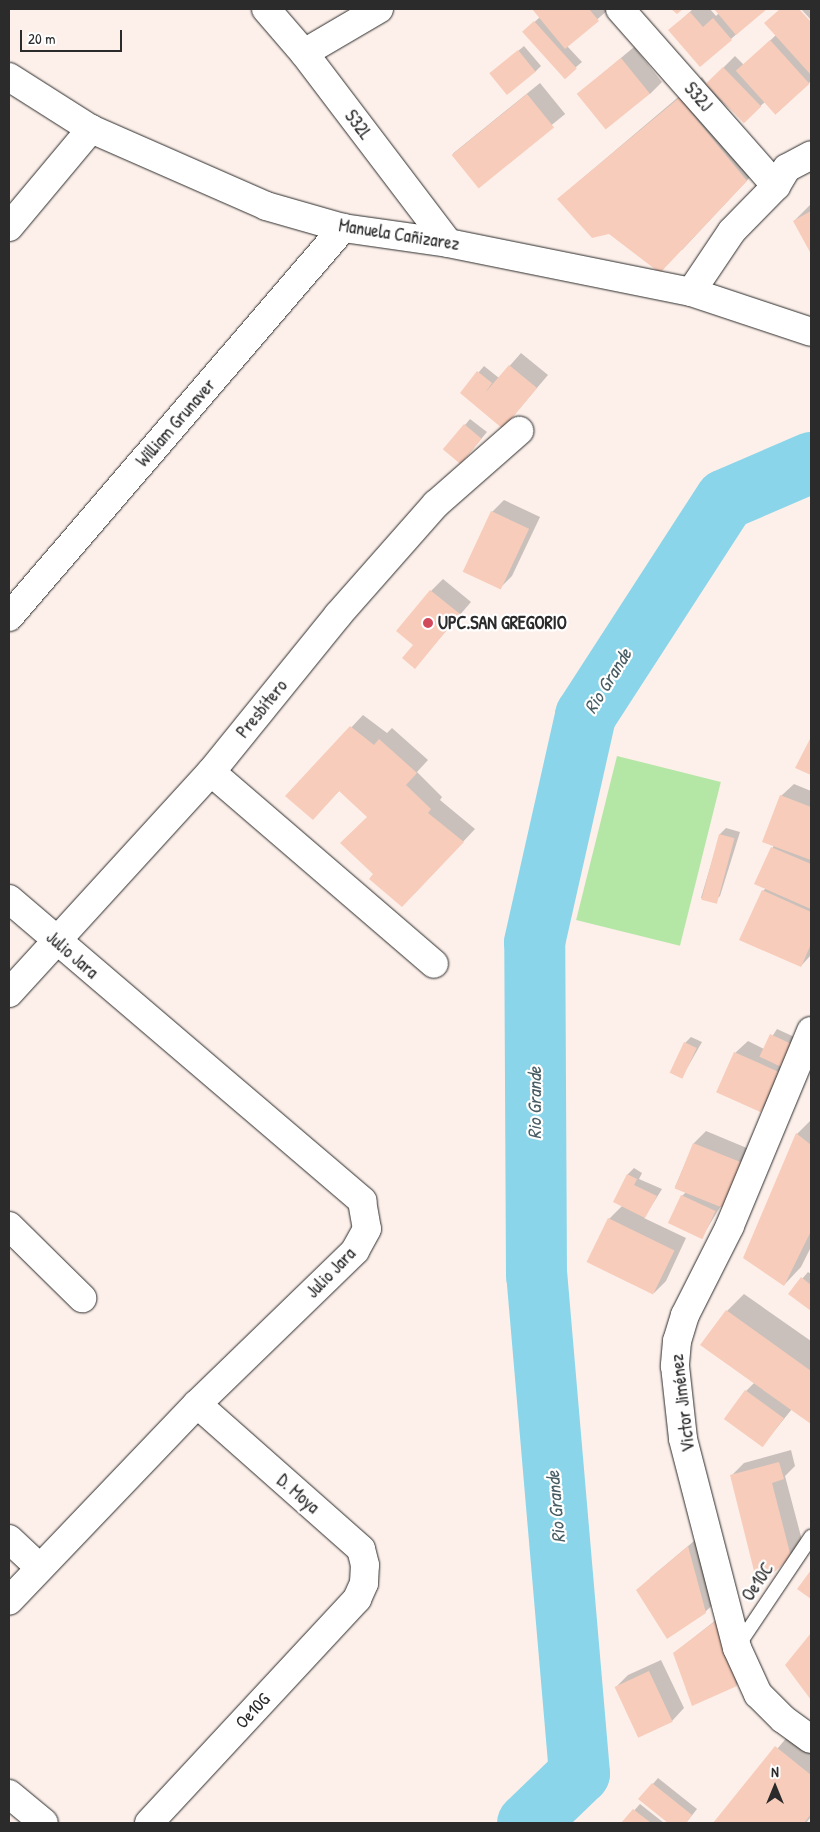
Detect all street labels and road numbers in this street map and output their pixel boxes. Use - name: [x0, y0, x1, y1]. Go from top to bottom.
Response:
- street label: S32J: [680, 78, 716, 116]
- street label: S32L: [340, 106, 376, 144]
- street label: Manuela Cañizarez: [337, 215, 461, 255]
- street label: William Grunaver: [132, 375, 220, 471]
- street label: Presbítero: [232, 676, 292, 742]
- street label: Julio Jara: [42, 927, 102, 983]
- street label: Julio Jara: [302, 1243, 360, 1303]
- street label: Victor Jiménez: [666, 1353, 700, 1453]
- street label: D. Moya: [272, 1470, 324, 1518]
- street label: Oe10C: [737, 1559, 779, 1605]
- street label: Oe10G: [231, 1689, 275, 1733]

